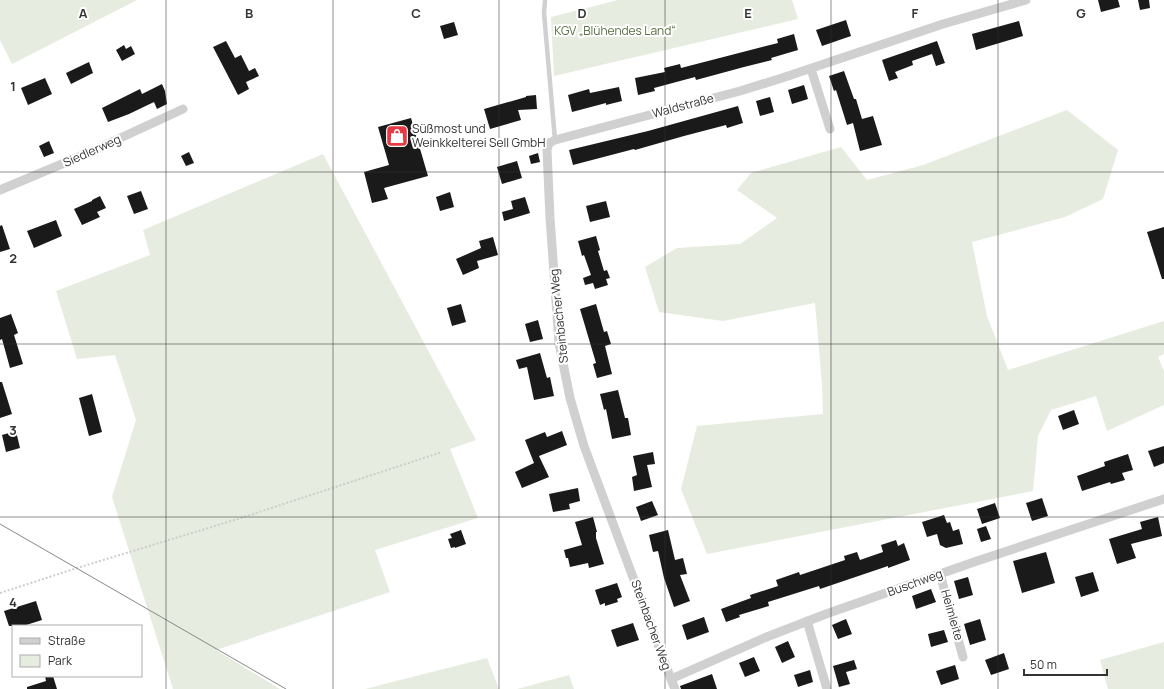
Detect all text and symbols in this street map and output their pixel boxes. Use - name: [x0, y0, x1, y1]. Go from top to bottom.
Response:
- text: A: [79, 4, 88, 22]
- text: B: [245, 4, 253, 22]
- text: C: [411, 4, 421, 22]
- text: D: [577, 4, 587, 22]
- text: E: [744, 4, 752, 22]
- text: F: [912, 4, 919, 22]
- text: G: [1076, 4, 1086, 22]
- park label: KGV „Blühendes Land“: [554, 22, 676, 39]
- text: 1: [10, 77, 16, 95]
- street label: Waldstraße: [650, 89, 716, 122]
- place label: Süßmost und Weinkkelterei Sell GmbH: [412, 120, 545, 151]
- shop icon: Süßmost und Weinkkelterei Sell GmbH: [384, 123, 410, 149]
- street label: Siedlerweg: [60, 130, 123, 171]
- text: 2: [9, 249, 17, 267]
- street label: Steinbacher Weg: [545, 268, 572, 364]
- text: 3: [9, 421, 17, 439]
- street label: Buschweg: [885, 565, 945, 600]
- street label: Steinbacher Weg: [627, 577, 676, 672]
- street label: Heimleite: [937, 587, 968, 642]
- text: 4: [9, 593, 17, 611]
- legend: [12, 625, 142, 677]
- text: Straße: [48, 632, 85, 649]
- scale bar: [1024, 651, 1107, 677]
- text: Park: [48, 652, 73, 669]
- text: 50 m: [1030, 656, 1057, 673]

